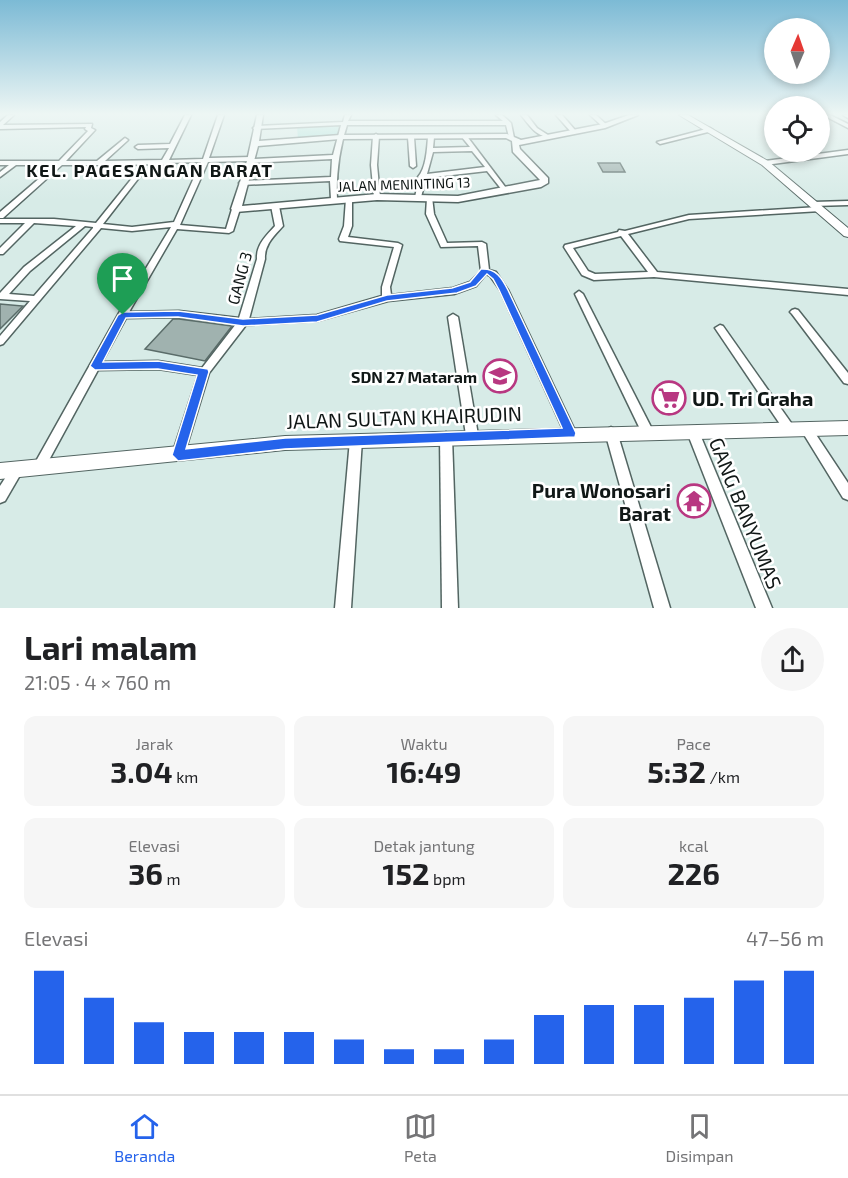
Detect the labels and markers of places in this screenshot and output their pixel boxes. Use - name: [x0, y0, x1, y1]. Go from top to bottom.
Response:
- pin: [97, 253, 148, 315]
- school or university icon: SDN 27 Mataram: [482, 358, 518, 394]
- place label: SDN 27 Mataram: [351, 367, 477, 386]
- supermarket icon: UD. Tri Graha: [651, 380, 687, 416]
- place label: UD. Tri Graha: [692, 386, 813, 410]
- place label: Pura Wonosari Barat: [532, 478, 671, 525]
- temple icon: Pura Wonosari Barat: [676, 483, 712, 519]

